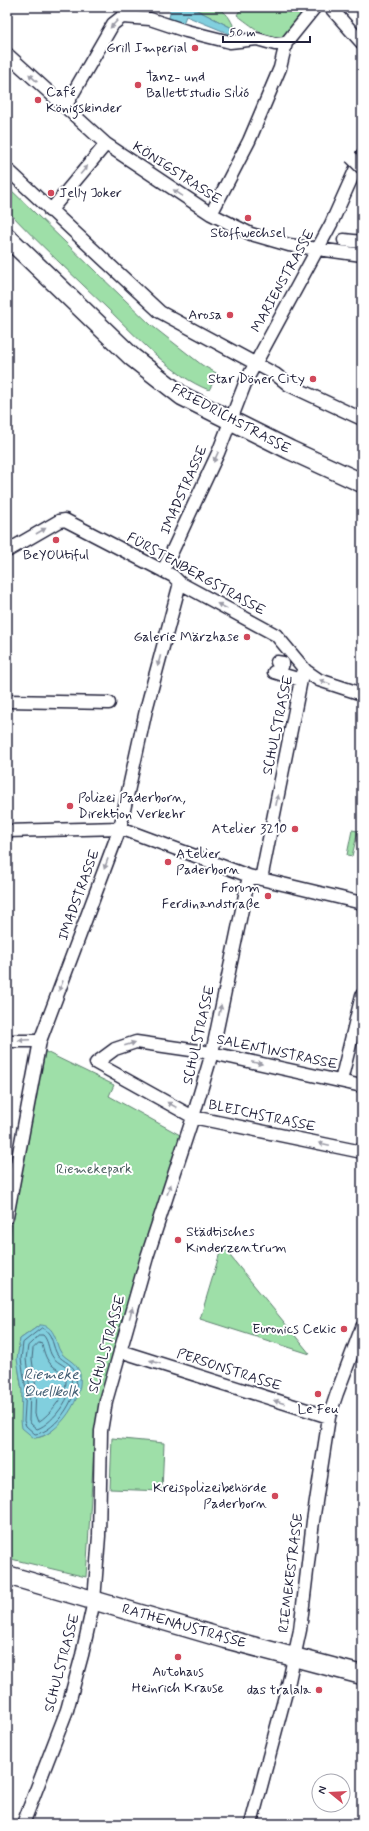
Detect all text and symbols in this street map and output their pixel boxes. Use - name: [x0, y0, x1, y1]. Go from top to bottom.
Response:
- scale bar: [223, 18, 310, 44]
- one-way arrow: [110, 19, 119, 29]
- text: 50 m: [229, 25, 256, 41]
- place label: Grill Imperial: [106, 39, 187, 57]
- marker: Grill Imperial: [190, 43, 200, 53]
- place label: Tanz- und Ballettstudio Silió: [146, 68, 249, 102]
- one-way arrow: [28, 73, 38, 83]
- marker: Tanz- und Ballettstudio Silió: [133, 80, 143, 90]
- place label: Café Königskinder: [46, 83, 122, 119]
- marker: Café Königskinder: [33, 95, 43, 105]
- street label: KÖNIGSTRASSE: [129, 138, 225, 209]
- one-way arrow: [80, 165, 89, 175]
- place label: Jelly Joker: [59, 184, 122, 202]
- marker: Jelly Joker: [46, 188, 56, 198]
- one-way arrow: [173, 189, 184, 197]
- marker: Stoffwechsel: [243, 213, 253, 223]
- place label: Stoffwechsel: [210, 224, 286, 242]
- street label: MARIENSTRASSE: [247, 226, 319, 336]
- place label: Arosa: [188, 306, 222, 324]
- marker: Arosa: [225, 310, 235, 320]
- place label: Star Döner City: [208, 370, 305, 388]
- marker: Star Döner City: [308, 374, 318, 384]
- street label: FRIEDRICHSTRASSE: [168, 380, 294, 458]
- street label: IMADSTRASSE: [156, 443, 212, 537]
- one-way arrow: [213, 451, 219, 462]
- one-way arrow: [35, 528, 47, 535]
- street label: FÜRSTENBERGSTRASSE: [124, 528, 268, 620]
- marker: BeYOUtiful: [51, 535, 61, 545]
- place label: BeYOUtiful: [23, 546, 89, 564]
- one-way arrow: [216, 603, 228, 609]
- place label: Galerie Märzhase: [133, 628, 239, 646]
- marker: Galerie Märzhase: [242, 632, 252, 642]
- one-way arrow: [156, 656, 162, 668]
- street label: SCHULSTRASSE: [259, 673, 297, 776]
- one-way arrow: [319, 679, 330, 685]
- place label: Polizei Paderborn, Direktion Verkehr: [78, 789, 186, 823]
- one-way arrow: [274, 794, 280, 806]
- marker: Polizei Paderborn, Direktion Verkehr: [65, 801, 75, 811]
- place label: Atelier 3210: [212, 820, 287, 838]
- marker: Atelier 3210: [290, 824, 300, 834]
- place label: Atelier Paderborn: [176, 845, 240, 879]
- street label: IMADSTRASSE: [54, 847, 104, 943]
- marker: Atelier Paderborn: [163, 857, 173, 867]
- one-way arrow: [103, 858, 109, 870]
- place label: Forum Ferdinandstraße: [162, 879, 260, 913]
- marker: Forum Ferdinandstraße: [263, 891, 273, 901]
- one-way arrow: [57, 980, 63, 992]
- street label: SCHULSTRASSE: [179, 984, 219, 1086]
- one-way arrow: [218, 1004, 224, 1017]
- street label: SALENTINSTRASSE: [215, 1030, 339, 1074]
- one-way arrow: [18, 1037, 30, 1044]
- one-way arrow: [124, 1041, 136, 1047]
- one-way arrow: [251, 1061, 264, 1067]
- street label: BLEICHSTRASSE: [207, 1096, 317, 1136]
- one-way arrow: [166, 1101, 178, 1108]
- one-way arrow: [318, 1140, 330, 1146]
- park label: Riemekepark: [56, 1160, 132, 1178]
- one-way arrow: [166, 1183, 172, 1195]
- place label: Städtisches Kinderzentrum: [186, 1223, 287, 1257]
- marker: Städtisches Kinderzentrum: [173, 1235, 183, 1245]
- street label: SCHULSTRASSE: [84, 1293, 130, 1395]
- one-way arrow: [128, 1307, 134, 1319]
- place label: Euronics Cekic: [252, 1320, 336, 1338]
- marker: Euronics Cekic: [339, 1324, 349, 1334]
- street label: PERSONSTRASSE: [174, 1345, 284, 1395]
- one-way arrow: [149, 1359, 161, 1365]
- water label: Riemeke Quellkolk: [23, 1365, 79, 1402]
- marker: Le Feu: [313, 1389, 323, 1399]
- one-way arrow: [272, 1399, 284, 1405]
- place label: Le Feu: [297, 1400, 339, 1418]
- place label: Kreispolizeibehörde Paderborn: [153, 1479, 267, 1513]
- marker: Kreispolizeibehörde Paderborn: [270, 1491, 280, 1501]
- street label: RIEMEKESTRASSE: [275, 1512, 307, 1634]
- street label: RATHENAUSTRASSE: [120, 1600, 248, 1652]
- street label: SCHULSTRASSE: [40, 1612, 84, 1714]
- marker: Autohaus Heinrich Krause: [173, 1652, 183, 1662]
- place label: Autohaus Heinrich Krause: [132, 1663, 225, 1697]
- place label: das tralala: [247, 1681, 312, 1699]
- marker: das tralala: [314, 1685, 324, 1695]
- north arrow: [311, 1773, 351, 1813]
- text: N: [315, 1785, 330, 1796]

